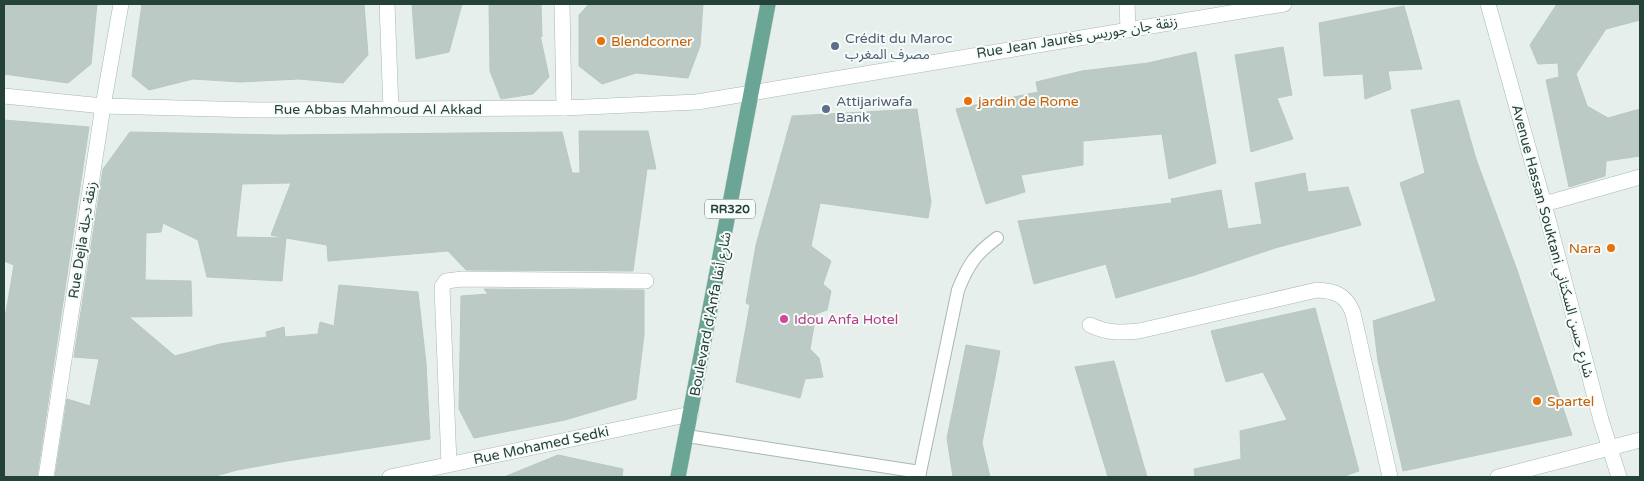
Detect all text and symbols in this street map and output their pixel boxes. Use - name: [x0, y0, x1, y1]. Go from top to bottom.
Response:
- street label: Rue Jean Jaurès زنقة جان جوريس: [975, 13, 1179, 62]
- place label: Crédit du Maroc مصرف المغرب: [845, 30, 953, 63]
- place label: Blendcorner: [611, 33, 693, 50]
- marker: Blendcorner: [595, 35, 607, 47]
- marker: Crédit du Maroc مصرف المغرب: [829, 40, 841, 52]
- place label: Attijariwafa Bank: [836, 93, 912, 126]
- place label: jardin de Rome: [977, 93, 1079, 110]
- marker: jardin de Rome: [962, 95, 974, 107]
- street label: Rue Abbas Mahmoud Al Akkad: [274, 101, 482, 118]
- marker: Attijariwafa Bank: [820, 103, 832, 115]
- street label: Avenue Hassan Souktani شارع حسن السكتاني: [1506, 103, 1597, 380]
- street label: Rue Dejla زنقة دجلة: [65, 180, 100, 300]
- road number: RR320: [705, 200, 755, 218]
- street label: Boulevard d'Anfa شارع أنفا: [685, 230, 737, 398]
- place label: Nara: [1569, 240, 1601, 257]
- marker: Nara: [1605, 242, 1617, 254]
- place label: Idou Anfa Hotel: [794, 311, 898, 328]
- marker: Idou Anfa Hotel: [778, 313, 790, 325]
- place label: Spartel: [1547, 393, 1594, 410]
- marker: Spartel: [1531, 395, 1543, 407]
- street label: Rue Mohamed Sedki: [472, 423, 610, 468]

